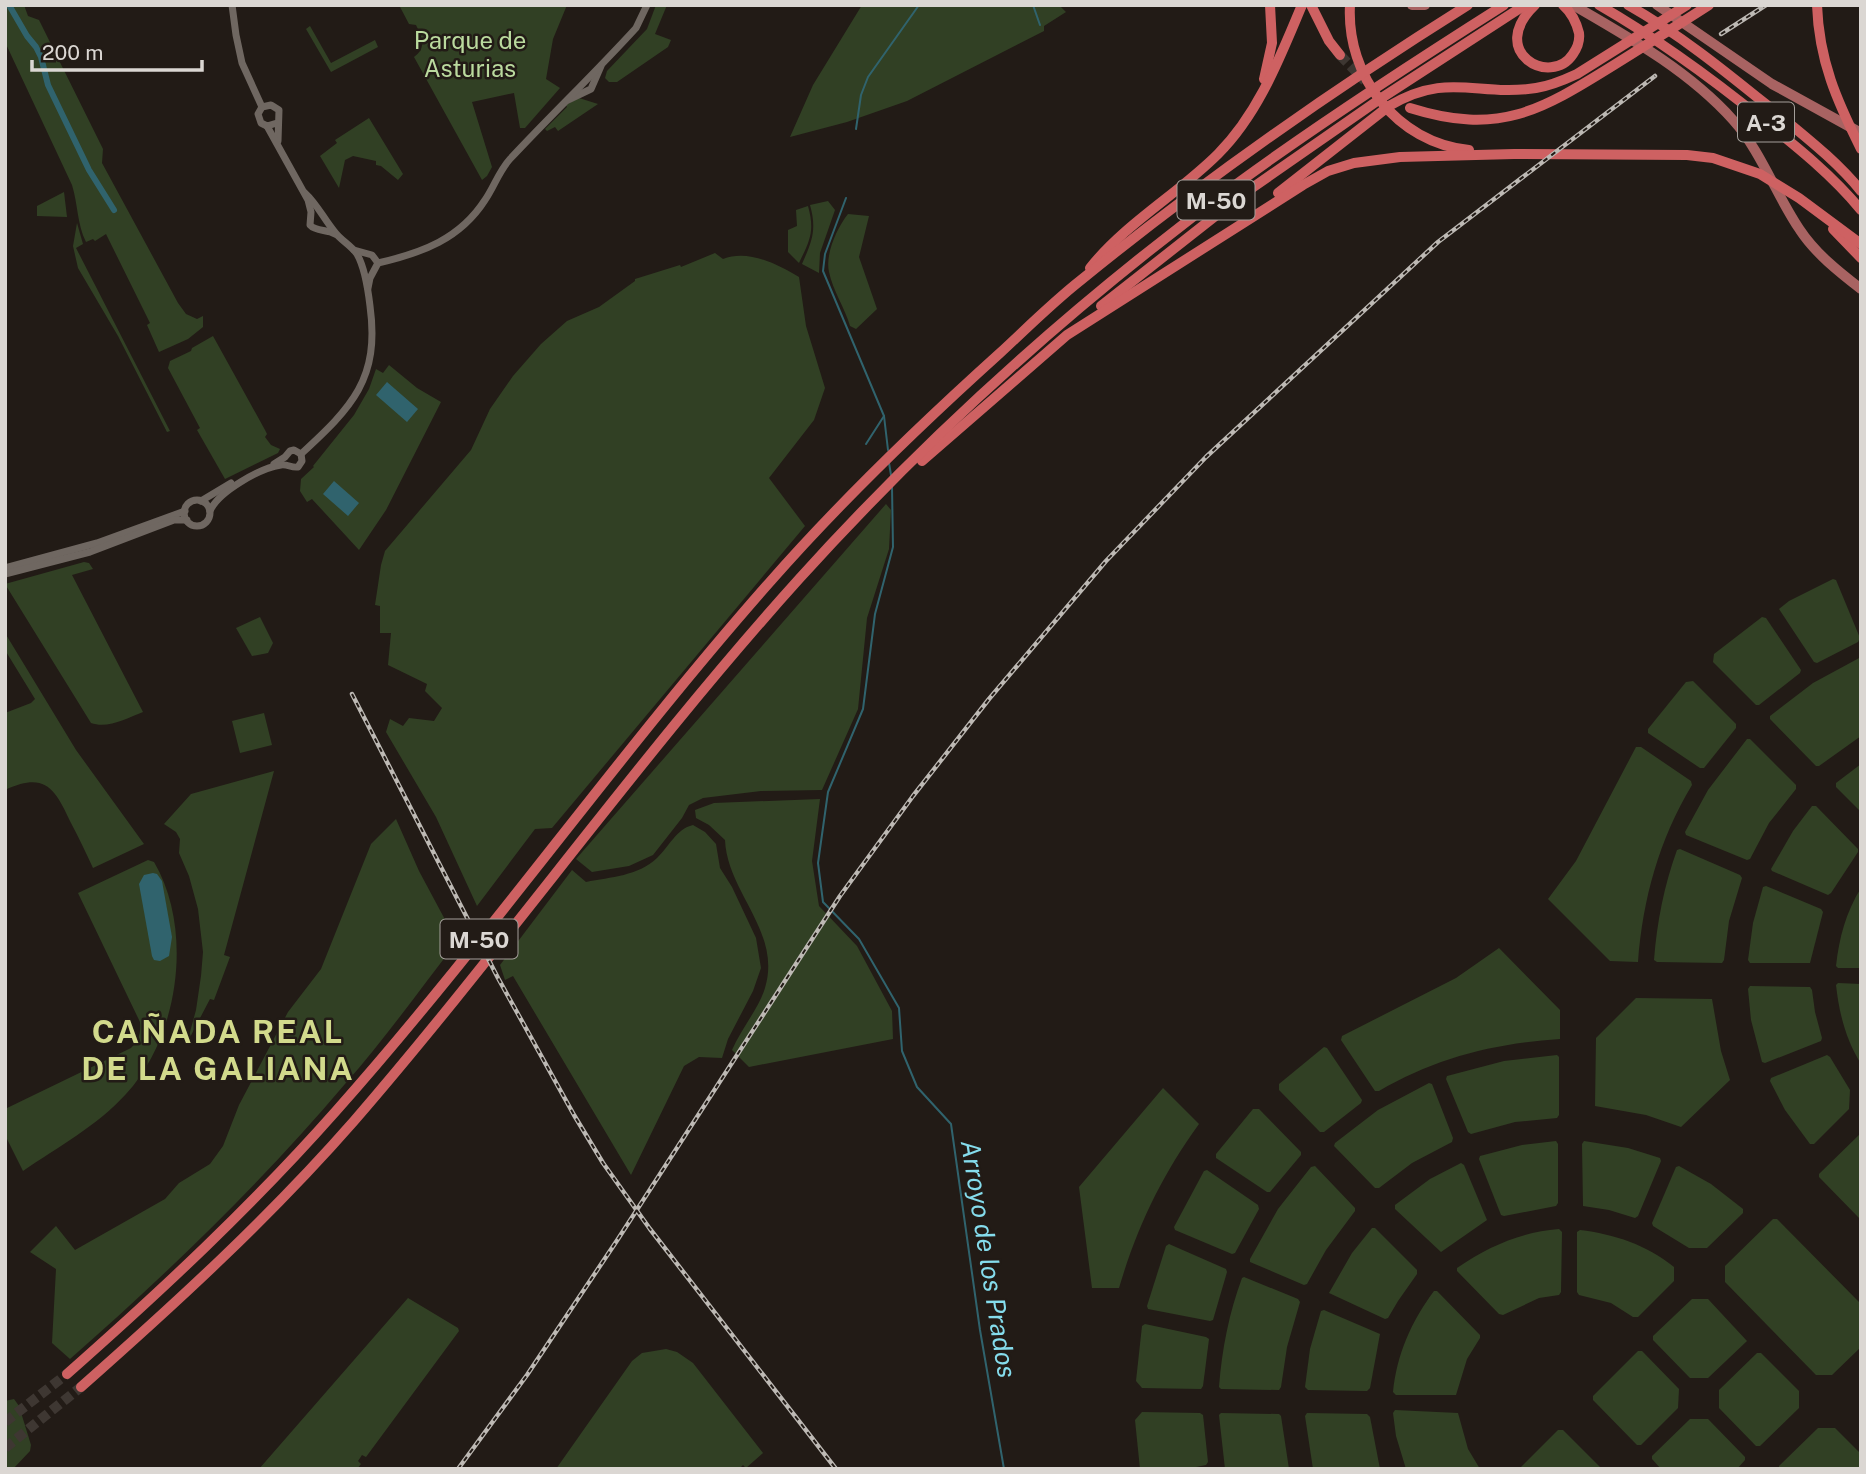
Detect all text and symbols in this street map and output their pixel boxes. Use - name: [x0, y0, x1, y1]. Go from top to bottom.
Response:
- park label: Parque de Asturias: [414, 26, 526, 82]
- scale bar: [32, 28, 201, 72]
- text: 200 m: [42, 40, 103, 65]
- road number: A-3: [1738, 102, 1794, 141]
- road number: M-50: [1178, 181, 1254, 220]
- road number: M-50: [440, 920, 518, 958]
- district label: CAÑADA REAL DE LA GALIANA: [81, 1012, 355, 1087]
- water label: Arroyo de los Prados: [955, 1138, 1023, 1380]

